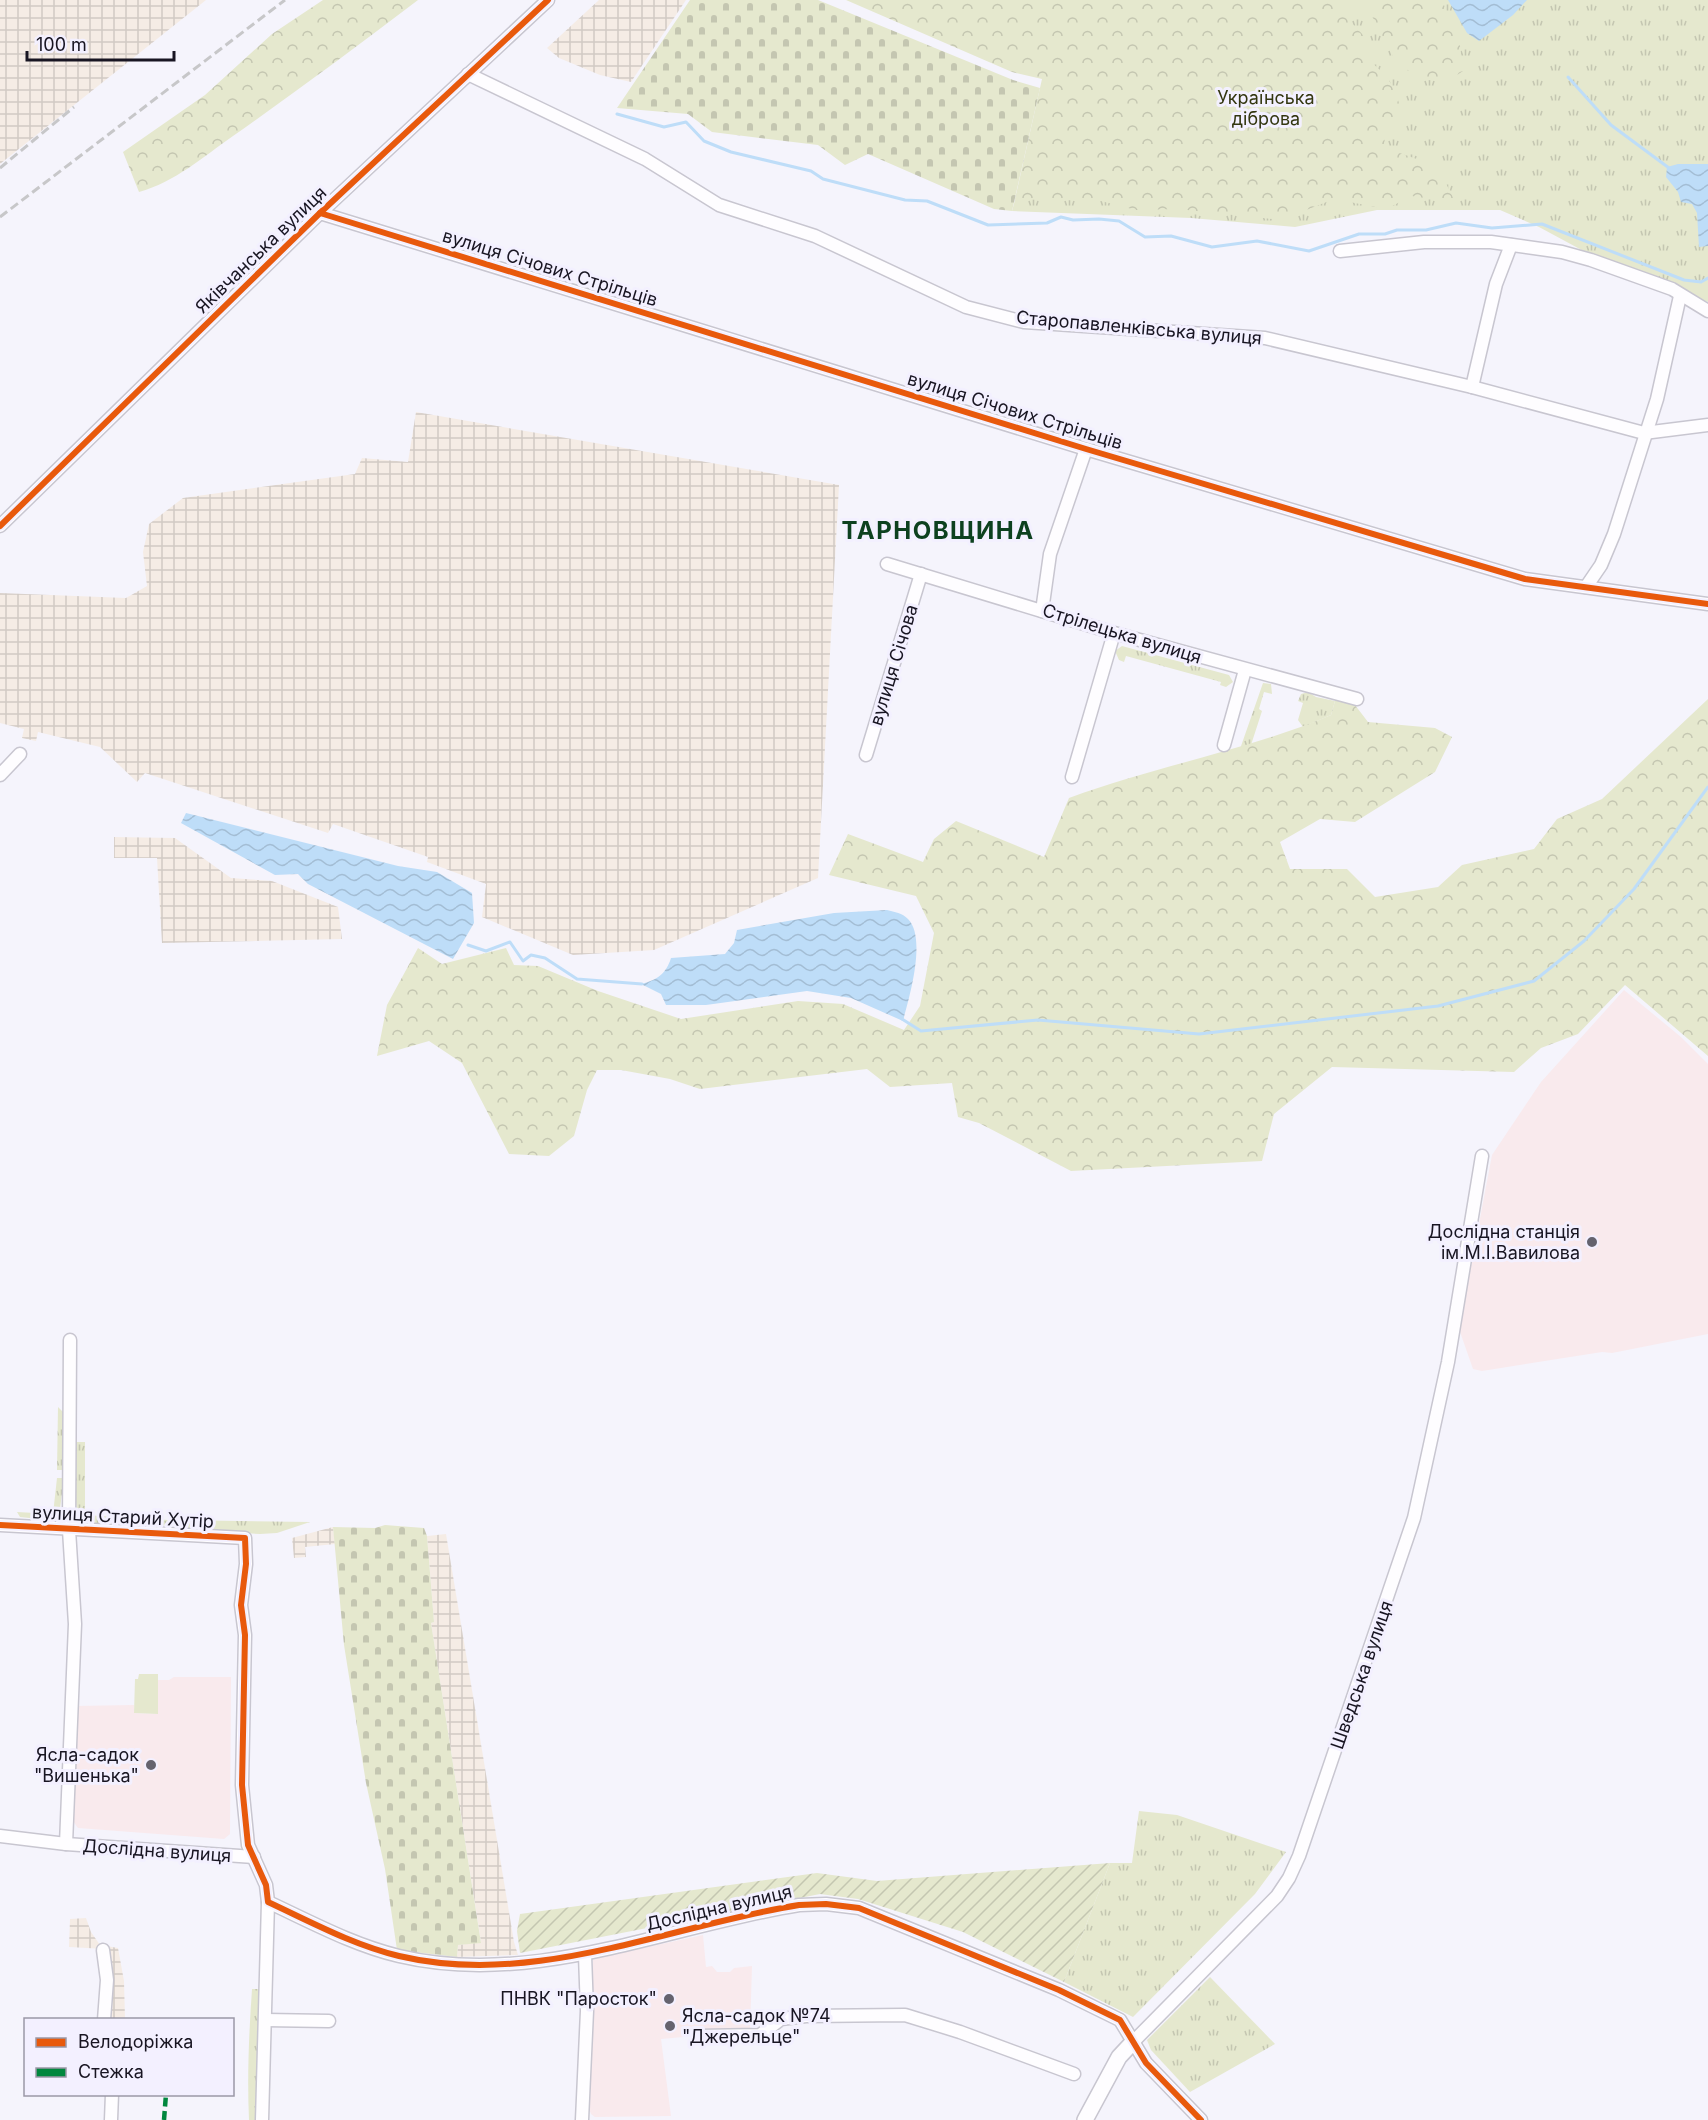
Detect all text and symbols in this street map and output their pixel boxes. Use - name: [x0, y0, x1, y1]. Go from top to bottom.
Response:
- scale bar: [27, 24, 174, 62]
- text: 100 m: [36, 34, 87, 55]
- park label: Українська діброва: [1217, 87, 1315, 129]
- street label: Яківчанська вулиця: [191, 182, 330, 317]
- street label: вулиця Січових Стрільців: [440, 225, 660, 310]
- street label: Старопавленківська вулиця: [1015, 306, 1263, 349]
- street label: вулиця Січових Стрільців: [905, 368, 1125, 453]
- district label: ТАРНОВЩИНА: [841, 516, 1035, 545]
- street label: Стрілецька вулиця: [1040, 599, 1204, 668]
- street label: вулиця Січова: [865, 602, 922, 728]
- place label: Дослідна станція ім.М.І.Вавилова: [1428, 1221, 1580, 1263]
- marker: Дослідна станція ім.М.І.Вавилова: [1585, 1235, 1599, 1249]
- street label: вулиця Старий Хутір: [32, 1501, 214, 1532]
- street label: Шведська вулиця: [1326, 1598, 1397, 1752]
- place label: Ясла-садок "Вишенька": [34, 1744, 139, 1786]
- marker: Ясла-садок "Вишенька": [144, 1758, 158, 1772]
- street label: Дослідна вулиця: [82, 1835, 232, 1866]
- street label: Дослідна вулиця: [644, 1881, 794, 1934]
- place label: ПНВК "Паросток": [500, 1988, 657, 2009]
- marker: ПНВК "Паросток": [662, 1992, 676, 2006]
- place label: Ясла-садок №74 "Джерельце": [682, 2005, 831, 2047]
- legend: [24, 2018, 234, 2096]
- marker: Ясла-садок №74 "Джерельце": [663, 2019, 677, 2033]
- text: Велодоріжка: [78, 2031, 193, 2052]
- text: Стежка: [78, 2061, 144, 2082]

